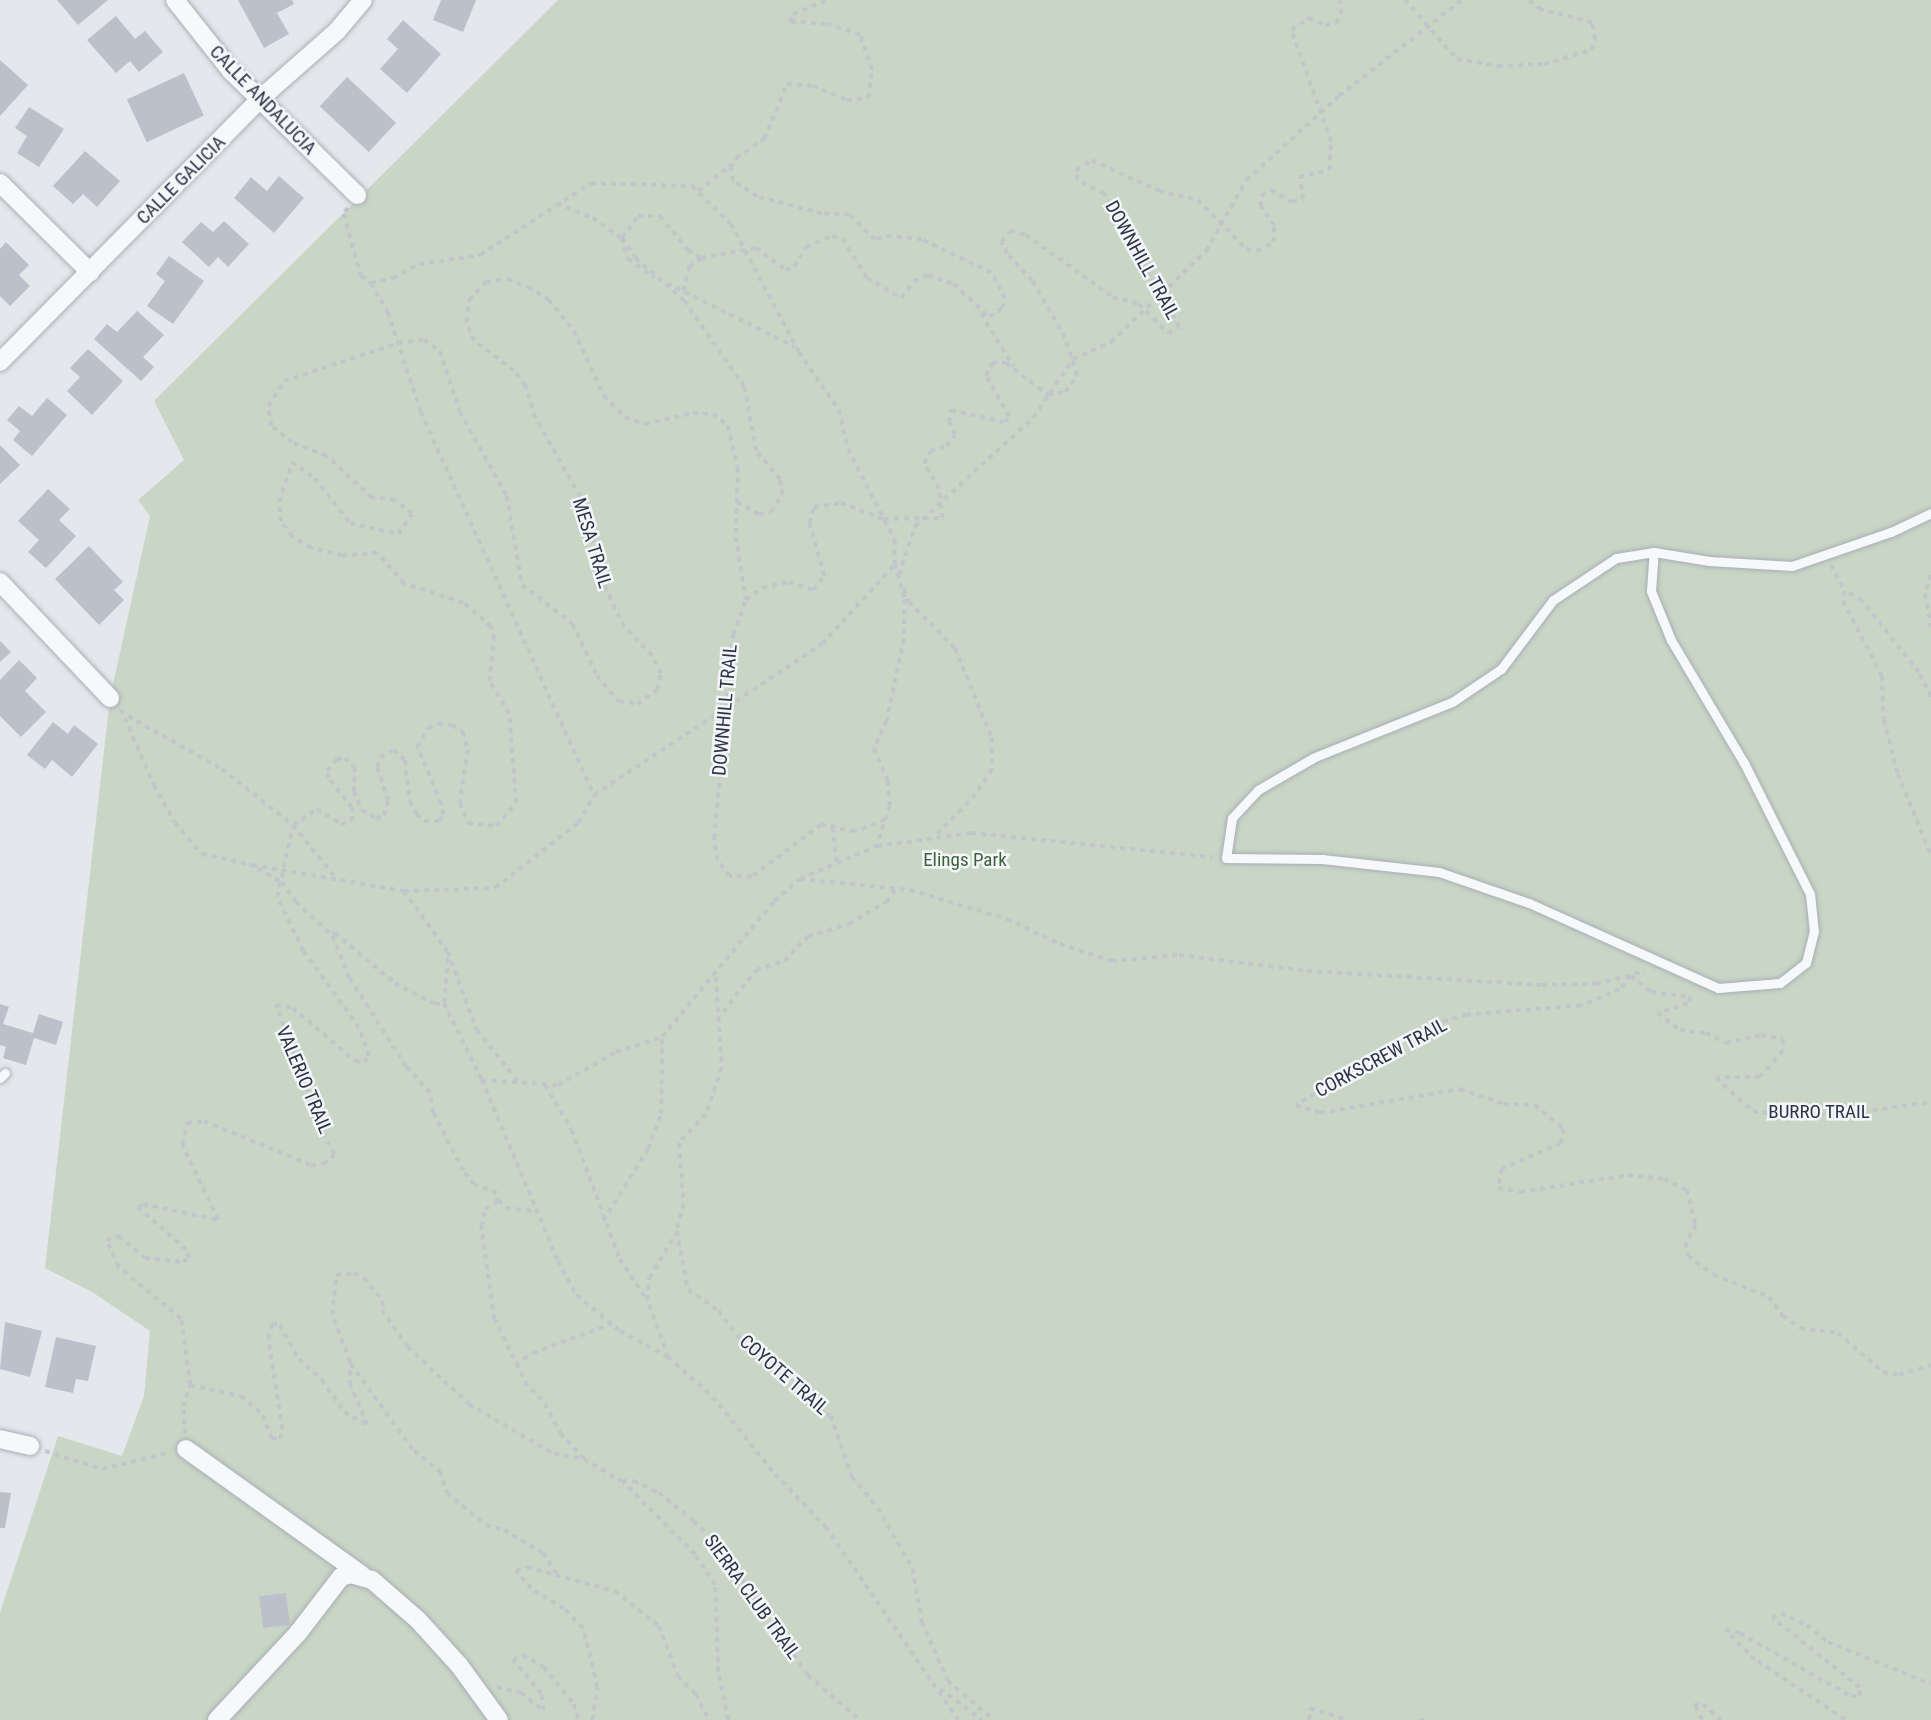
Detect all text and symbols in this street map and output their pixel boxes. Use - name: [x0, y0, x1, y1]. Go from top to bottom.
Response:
- street label: CALLE ANDALUCIA: [205, 40, 321, 160]
- street label: CALLE GALICIA: [132, 131, 230, 229]
- street label: DOWNHILL TRAIL: [1100, 197, 1184, 323]
- street label: MESA TRAIL: [567, 495, 617, 591]
- street label: DOWNHILL TRAIL: [708, 643, 742, 777]
- park label: Elings Park: [923, 849, 1007, 871]
- street label: CORKSCREW TRAIL: [1311, 1014, 1451, 1102]
- street label: VALERIO TRAIL: [271, 1023, 337, 1137]
- street label: BURRO TRAIL: [1768, 1101, 1870, 1123]
- street label: COYOTE TRAIL: [735, 1330, 833, 1420]
- street label: SIERRA CLUB TRAIL: [699, 1530, 805, 1664]

